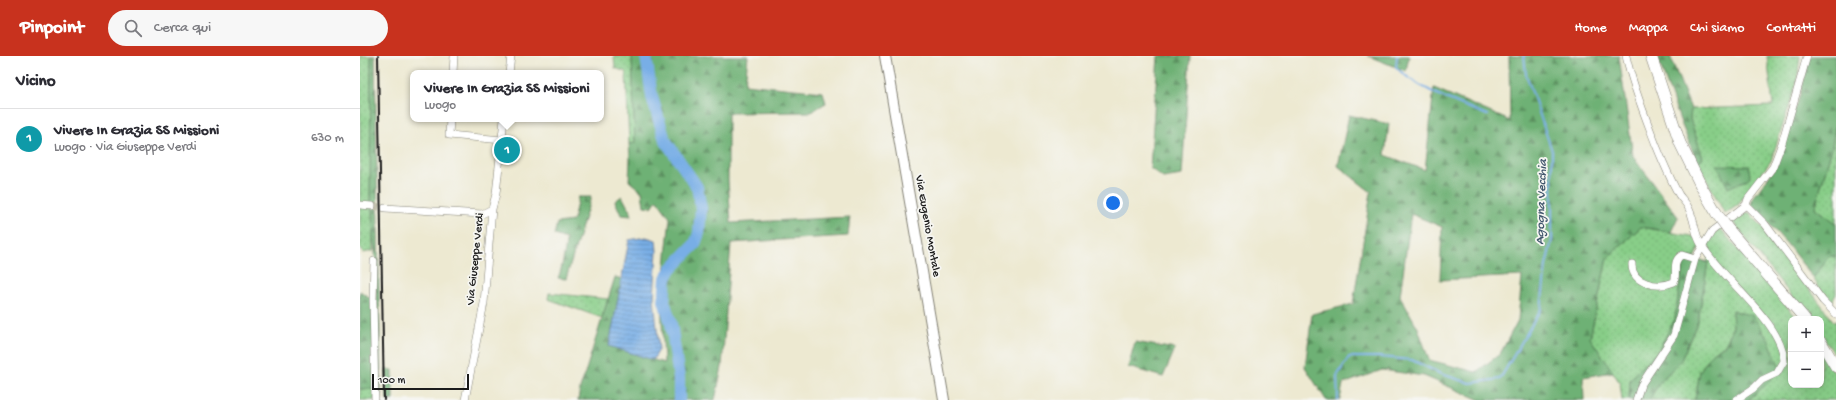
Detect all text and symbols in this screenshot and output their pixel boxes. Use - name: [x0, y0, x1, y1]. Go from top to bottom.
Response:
- search box: [108, 10, 388, 46]
- text: Pinpoint: [20, 17, 84, 40]
- icon: search: [122, 17, 144, 39]
- text: Cerca qui: [154, 19, 211, 37]
- text: Home: [1574, 20, 1607, 37]
- text: Mappa: [1629, 20, 1668, 37]
- text: Chi siamo: [1690, 20, 1745, 37]
- text: Contatti: [1767, 20, 1816, 37]
- popup: [410, 70, 604, 122]
- text: Vicino: [16, 72, 56, 92]
- text: Vivere In Grazia SS Missioni: [424, 80, 590, 98]
- text: Luogo: [424, 98, 456, 113]
- text: Vivere In Grazia SS Missioni: [54, 122, 219, 140]
- text: 1: [26, 131, 32, 146]
- text: 630 m: [311, 131, 344, 146]
- pin: 1: [494, 135, 520, 165]
- text: Luogo · Via Giuseppe Verdi: [54, 140, 197, 155]
- water label: Agogna Vecchia: [1533, 158, 1551, 245]
- street label: Via Eugenio Montale: [911, 173, 943, 279]
- your location: [1103, 193, 1123, 213]
- street label: Via Giuseppe Verdi: [464, 212, 488, 307]
- map controls: [1788, 316, 1824, 388]
- button: +: [1788, 316, 1824, 352]
- button: −: [1788, 352, 1824, 388]
- scale bar: [372, 372, 469, 391]
- text: 100 m: [378, 375, 405, 387]

